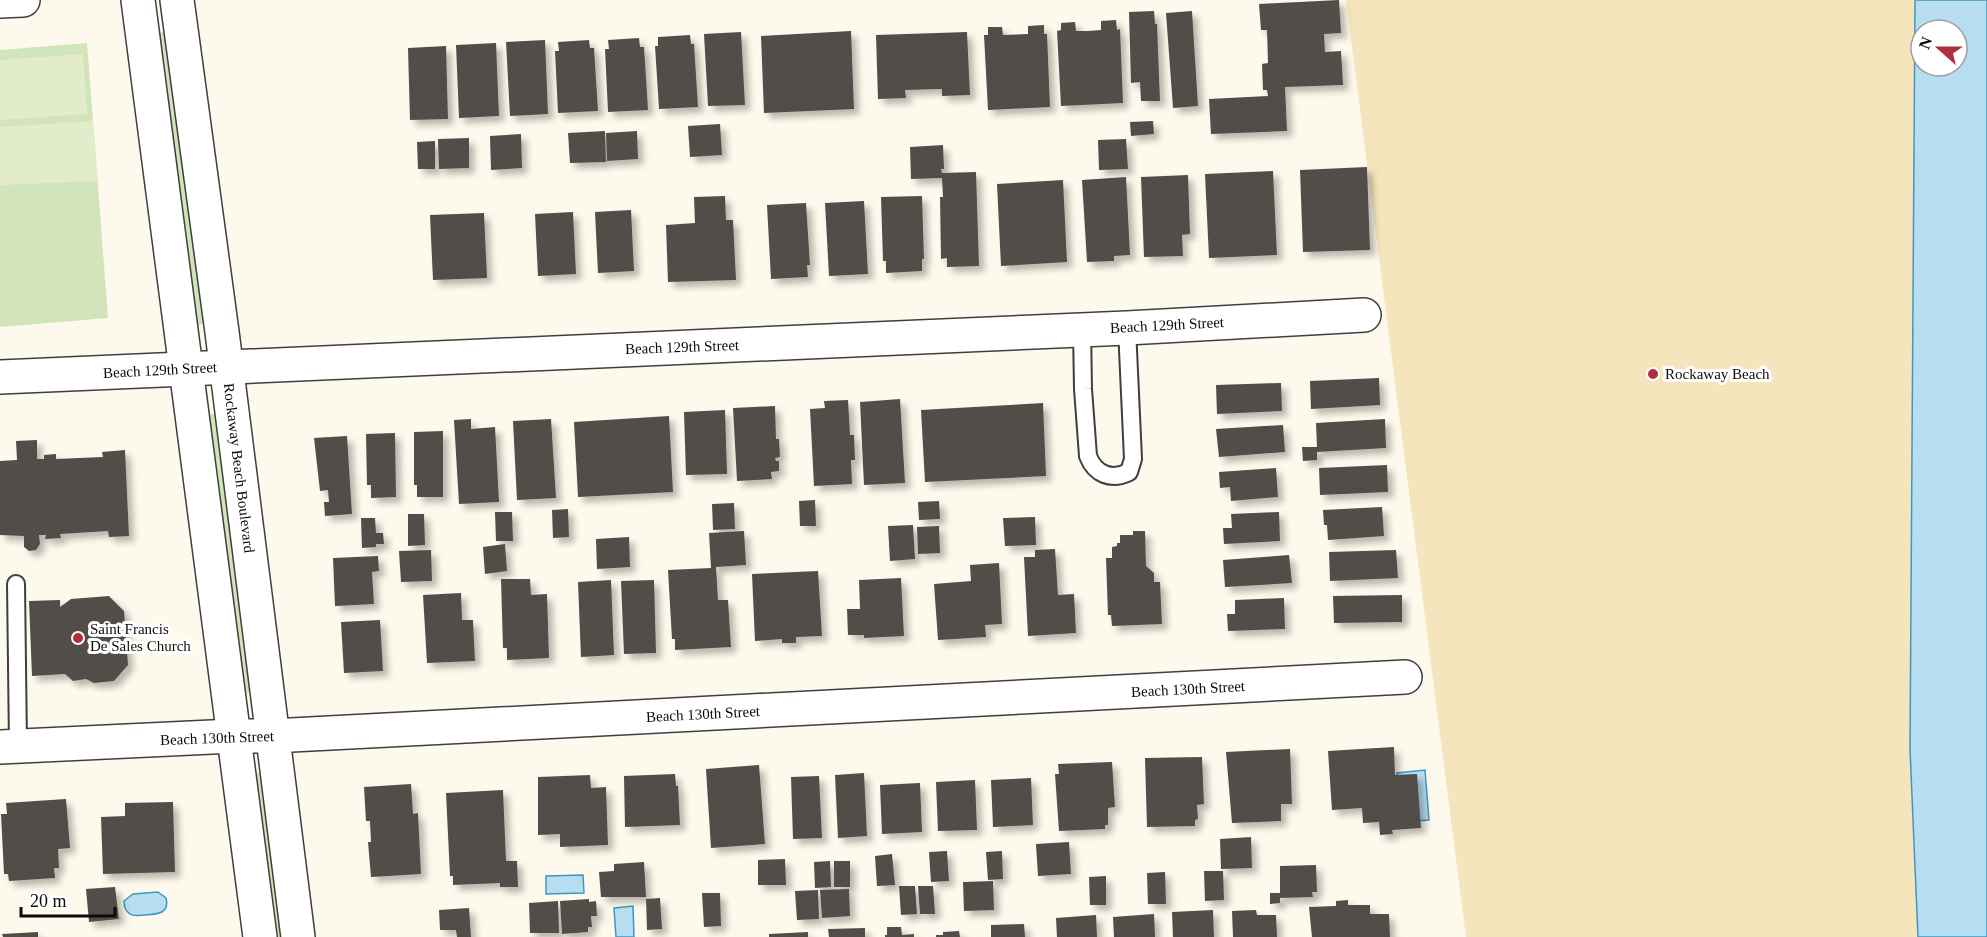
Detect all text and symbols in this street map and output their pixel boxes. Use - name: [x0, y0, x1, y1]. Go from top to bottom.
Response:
- north arrow: [1909, 18, 1969, 78]
- text: N: [1915, 34, 1936, 51]
- street label: Beach 129th Street: [1110, 314, 1225, 336]
- street label: Beach 129th Street: [625, 337, 740, 357]
- street label: Beach 129th Street: [103, 359, 218, 381]
- place label: Rockaway Beach: [1665, 366, 1770, 382]
- marker: Rockaway Beach: [1646, 367, 1660, 381]
- street label: Rockaway Beach Boulevard: [221, 382, 257, 554]
- place label: Saint Francis De Sales Church: [90, 621, 191, 654]
- marker: Saint Francis De Sales Church: [71, 631, 85, 645]
- street label: Beach 130th Street: [1131, 678, 1246, 700]
- street label: Beach 130th Street: [646, 703, 761, 725]
- street label: Beach 130th Street: [160, 728, 275, 748]
- scale bar: [21, 880, 116, 918]
- text: 20 m: [30, 891, 67, 911]

